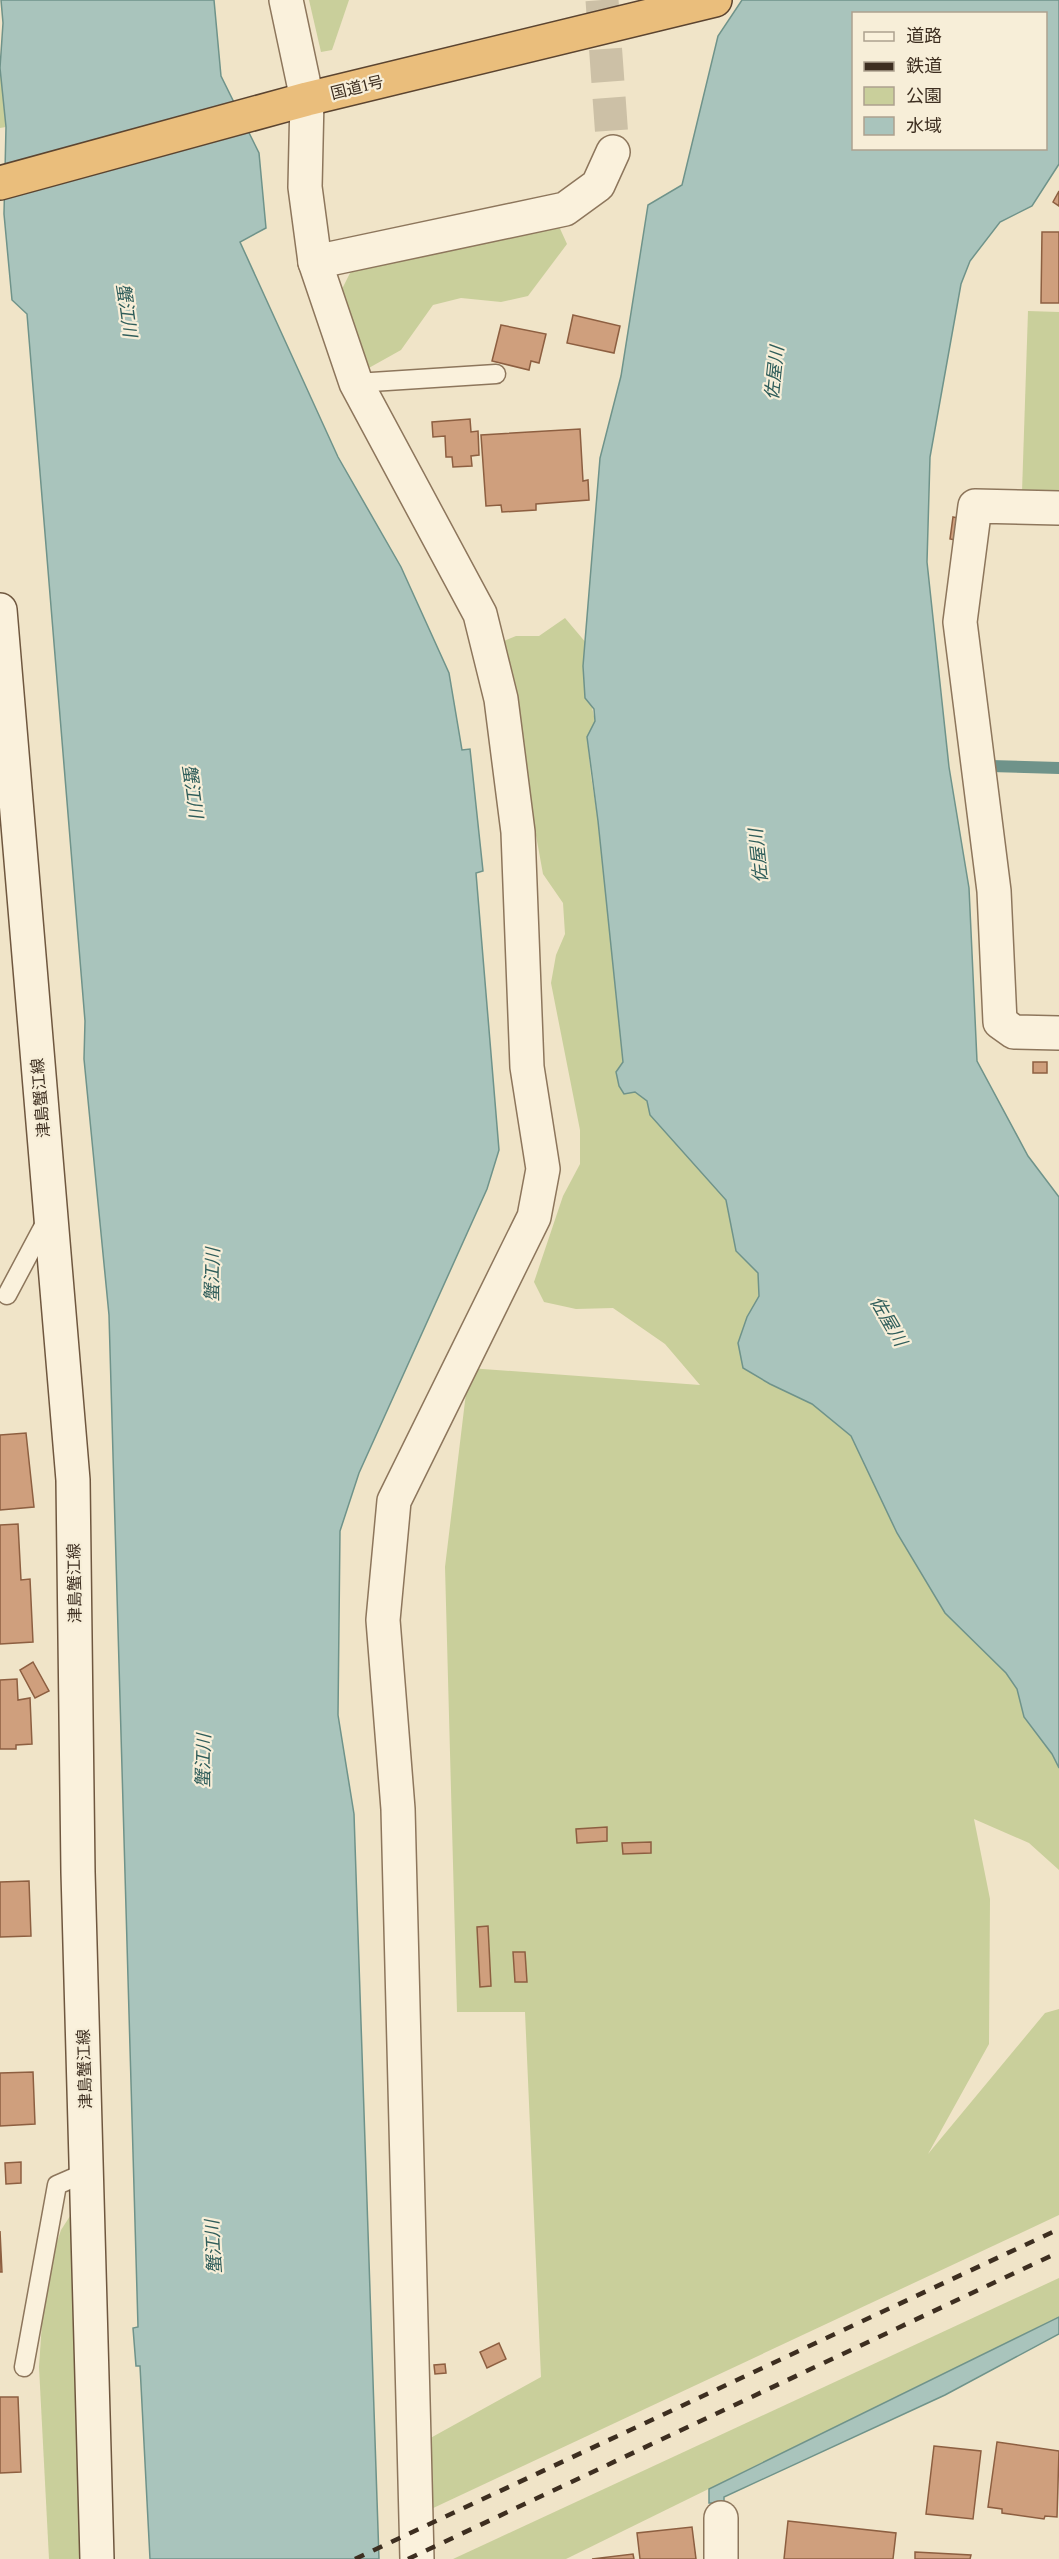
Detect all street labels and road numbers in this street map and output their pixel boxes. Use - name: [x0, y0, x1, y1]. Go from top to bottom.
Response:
- street label: 国道1号: [328, 71, 386, 103]
- street label: 津島蟹江線: [27, 1057, 53, 1139]
- street label: 津島蟹江線: [63, 1543, 85, 1623]
- street label: 津島蟹江線: [73, 2029, 95, 2109]

